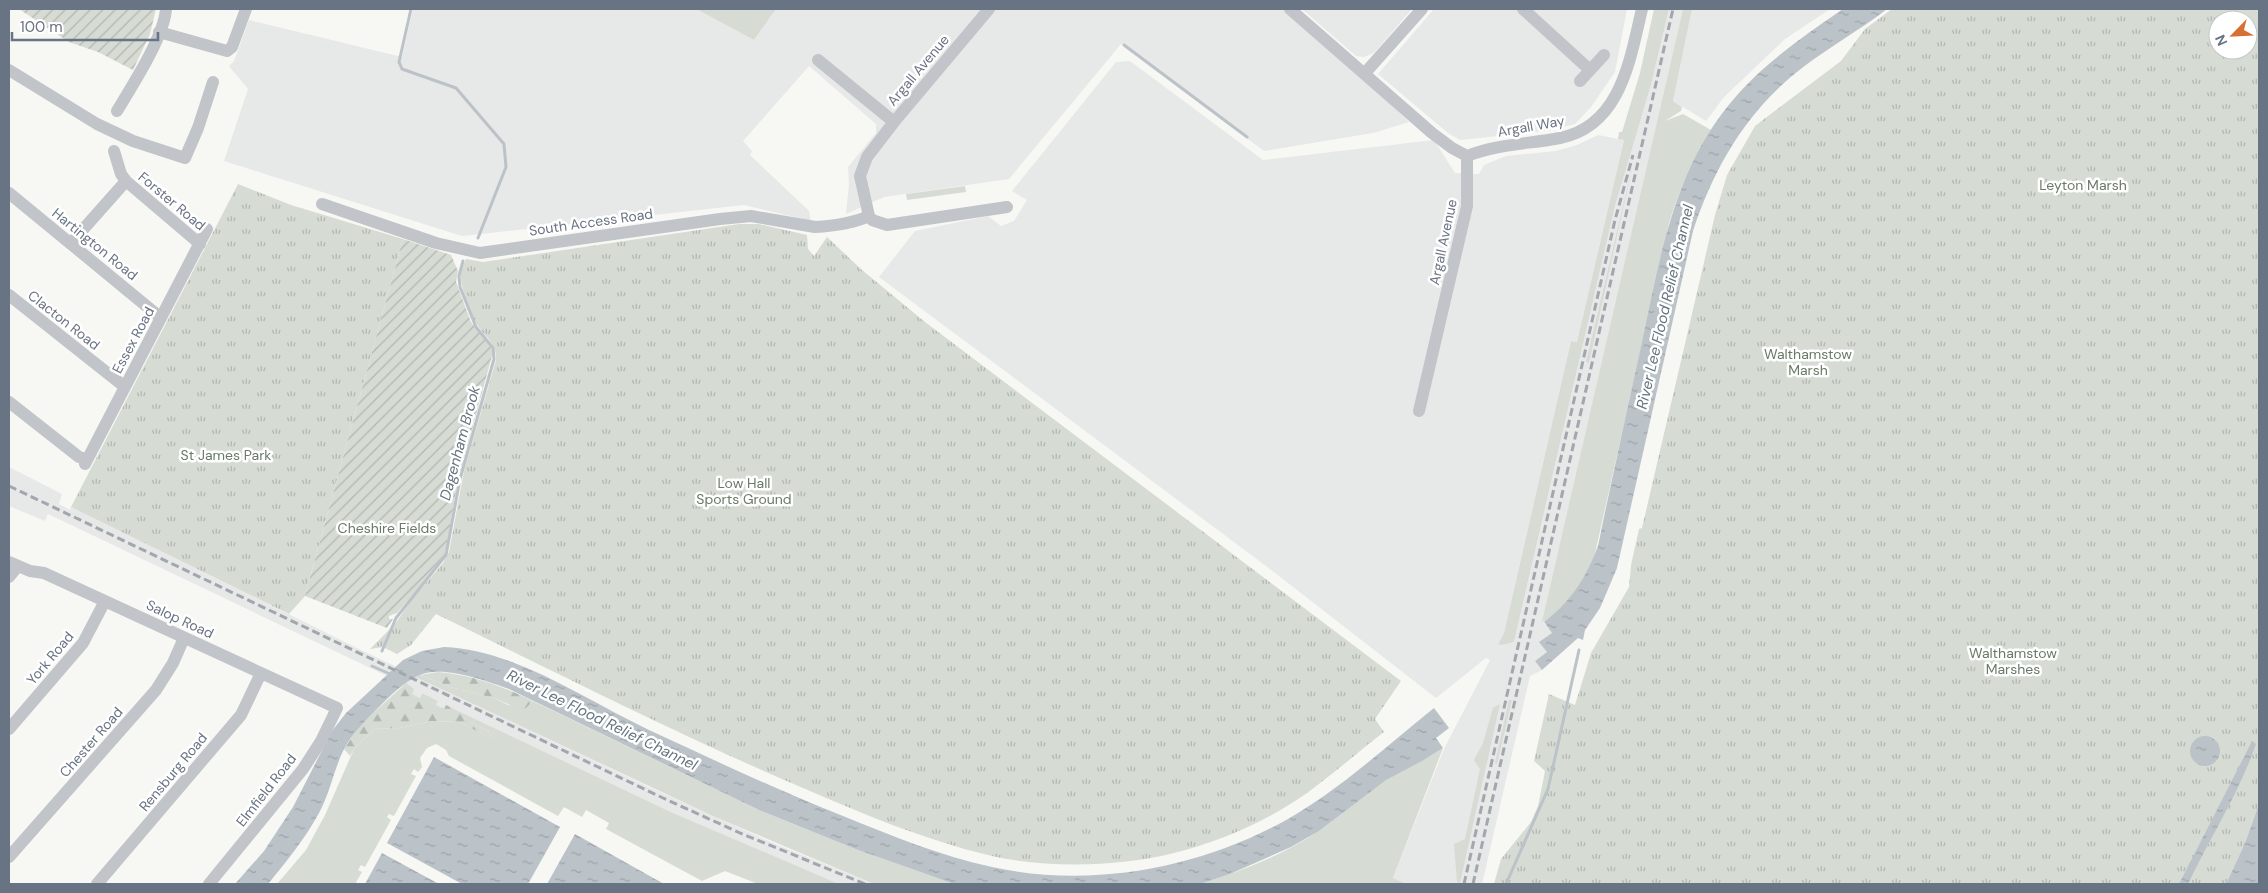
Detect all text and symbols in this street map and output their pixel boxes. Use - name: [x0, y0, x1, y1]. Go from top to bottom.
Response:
- scale bar: [12, 10, 159, 42]
- north arrow: [2208, 10, 2258, 60]
- text: 100 m: [20, 17, 63, 37]
- street label: Argall Avenue: [883, 31, 953, 109]
- text: N: [2211, 32, 2231, 49]
- street label: Argall Way: [1496, 111, 1566, 141]
- street label: Forster Road: [135, 168, 209, 234]
- park label: Leyton Marsh: [2039, 176, 2127, 194]
- street label: Argall Avenue: [1425, 197, 1461, 287]
- water label: River Lee Flood Relief Channel: [1632, 202, 1698, 411]
- street label: Hartington Road: [49, 204, 141, 284]
- street label: South Access Road: [528, 204, 654, 240]
- street label: Clacton Road: [24, 286, 104, 354]
- street label: Essex Road: [108, 304, 158, 376]
- park label: Walthamstow Marsh: [1764, 345, 1852, 379]
- water label: Dagenham Brook: [435, 383, 485, 503]
- park label: St James Park: [181, 446, 271, 464]
- park label: Low Hall Sports Ground: [696, 474, 792, 508]
- park label: Cheshire Fields: [338, 519, 436, 537]
- street label: Salop Road: [143, 596, 217, 642]
- street label: York Road: [23, 628, 77, 688]
- park label: Walthamstow Marshes: [1969, 644, 2057, 678]
- water label: River Lee Flood Relief Channel: [504, 665, 701, 775]
- street label: Chester Road: [56, 703, 126, 781]
- street label: Rensburg Road: [135, 729, 211, 815]
- street label: Elmfield Road: [232, 750, 300, 830]

